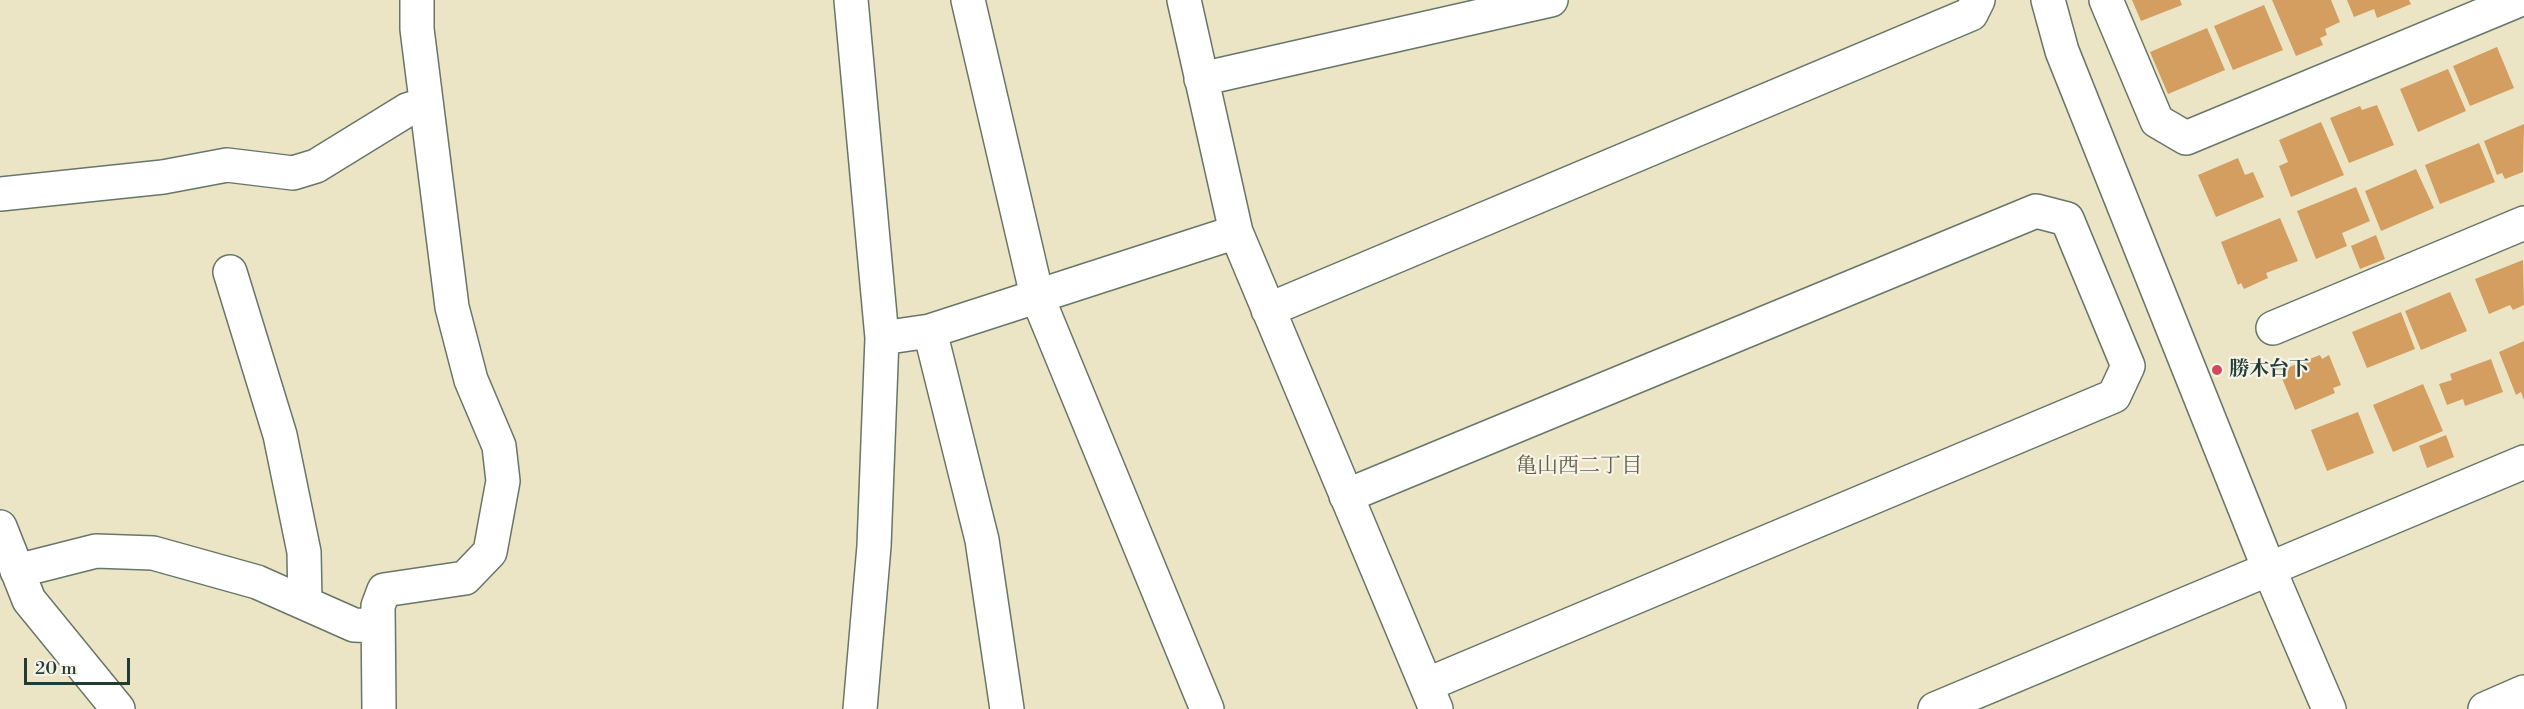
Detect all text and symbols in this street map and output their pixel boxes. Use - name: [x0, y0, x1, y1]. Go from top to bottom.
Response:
- place label: 勝木台下: [2229, 358, 2309, 382]
- marker: 勝木台下: [2210, 363, 2224, 377]
- district label: 亀山西二丁目: [1516, 454, 1642, 480]
- scale bar: [27, 646, 134, 684]
- text: 20 m: [35, 657, 77, 680]

